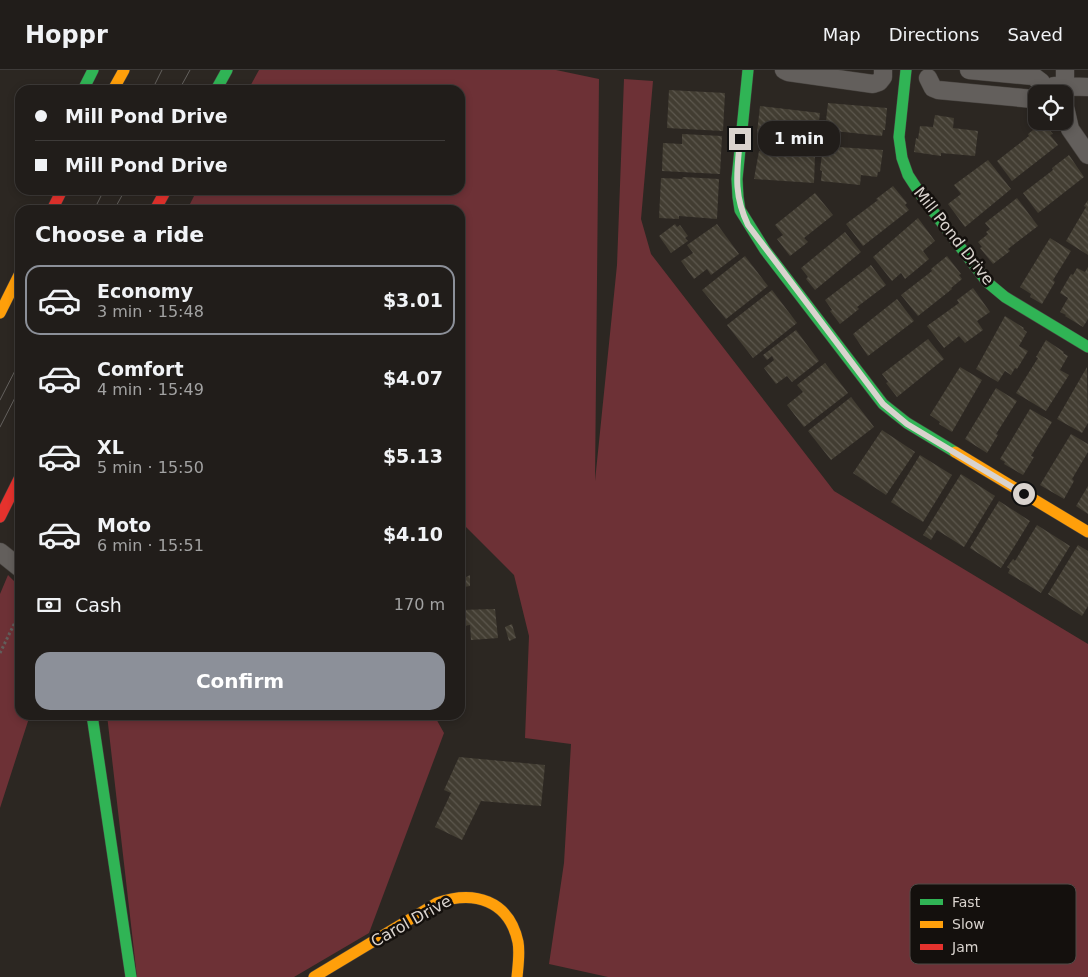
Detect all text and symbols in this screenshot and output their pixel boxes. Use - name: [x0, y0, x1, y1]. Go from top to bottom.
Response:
- text: Hoppr: [25, 21, 108, 49]
- text: Map: [823, 24, 861, 45]
- text: Directions: [889, 24, 979, 45]
- text: Saved: [1007, 24, 1063, 45]
- map controls: [1028, 85, 1073, 130]
- button: locate: [1028, 85, 1073, 130]
- text: Mill Pond Drive: [65, 105, 228, 127]
- callout: 1 min: [758, 122, 840, 156]
- route end: [729, 128, 751, 150]
- text: 1 min: [774, 129, 824, 148]
- text: Mill Pond Drive: [65, 154, 228, 176]
- street label: Mill Pond Drive: [910, 183, 998, 289]
- text: Choose a ride: [35, 222, 204, 247]
- icon: car: [37, 278, 82, 323]
- text: Economy: [97, 280, 193, 302]
- text: $3.01: [383, 289, 443, 311]
- text: 3 min · 15:48: [97, 302, 204, 321]
- icon: car: [37, 356, 82, 401]
- text: Comfort: [97, 358, 184, 380]
- text: $4.07: [383, 367, 443, 389]
- text: 4 min · 15:49: [97, 380, 204, 399]
- icon: car: [37, 434, 82, 479]
- text: XL: [97, 436, 124, 458]
- text: $5.13: [383, 445, 443, 467]
- text: 5 min · 15:50: [97, 458, 204, 477]
- route start: [1013, 483, 1035, 505]
- icon: car: [37, 512, 82, 557]
- text: Moto: [97, 514, 151, 536]
- text: $4.10: [383, 523, 443, 545]
- text: 6 min · 15:51: [97, 536, 204, 555]
- icon: cash: [35, 591, 63, 619]
- text: Cash: [75, 594, 122, 616]
- text: 170 m: [394, 595, 445, 614]
- button: Confirm: [35, 652, 445, 710]
- legend: [910, 884, 1076, 964]
- street label: Carol Drive: [367, 891, 455, 951]
- text: Fast: [952, 894, 981, 910]
- text: Slow: [952, 916, 985, 932]
- text: Jam: [951, 939, 978, 955]

